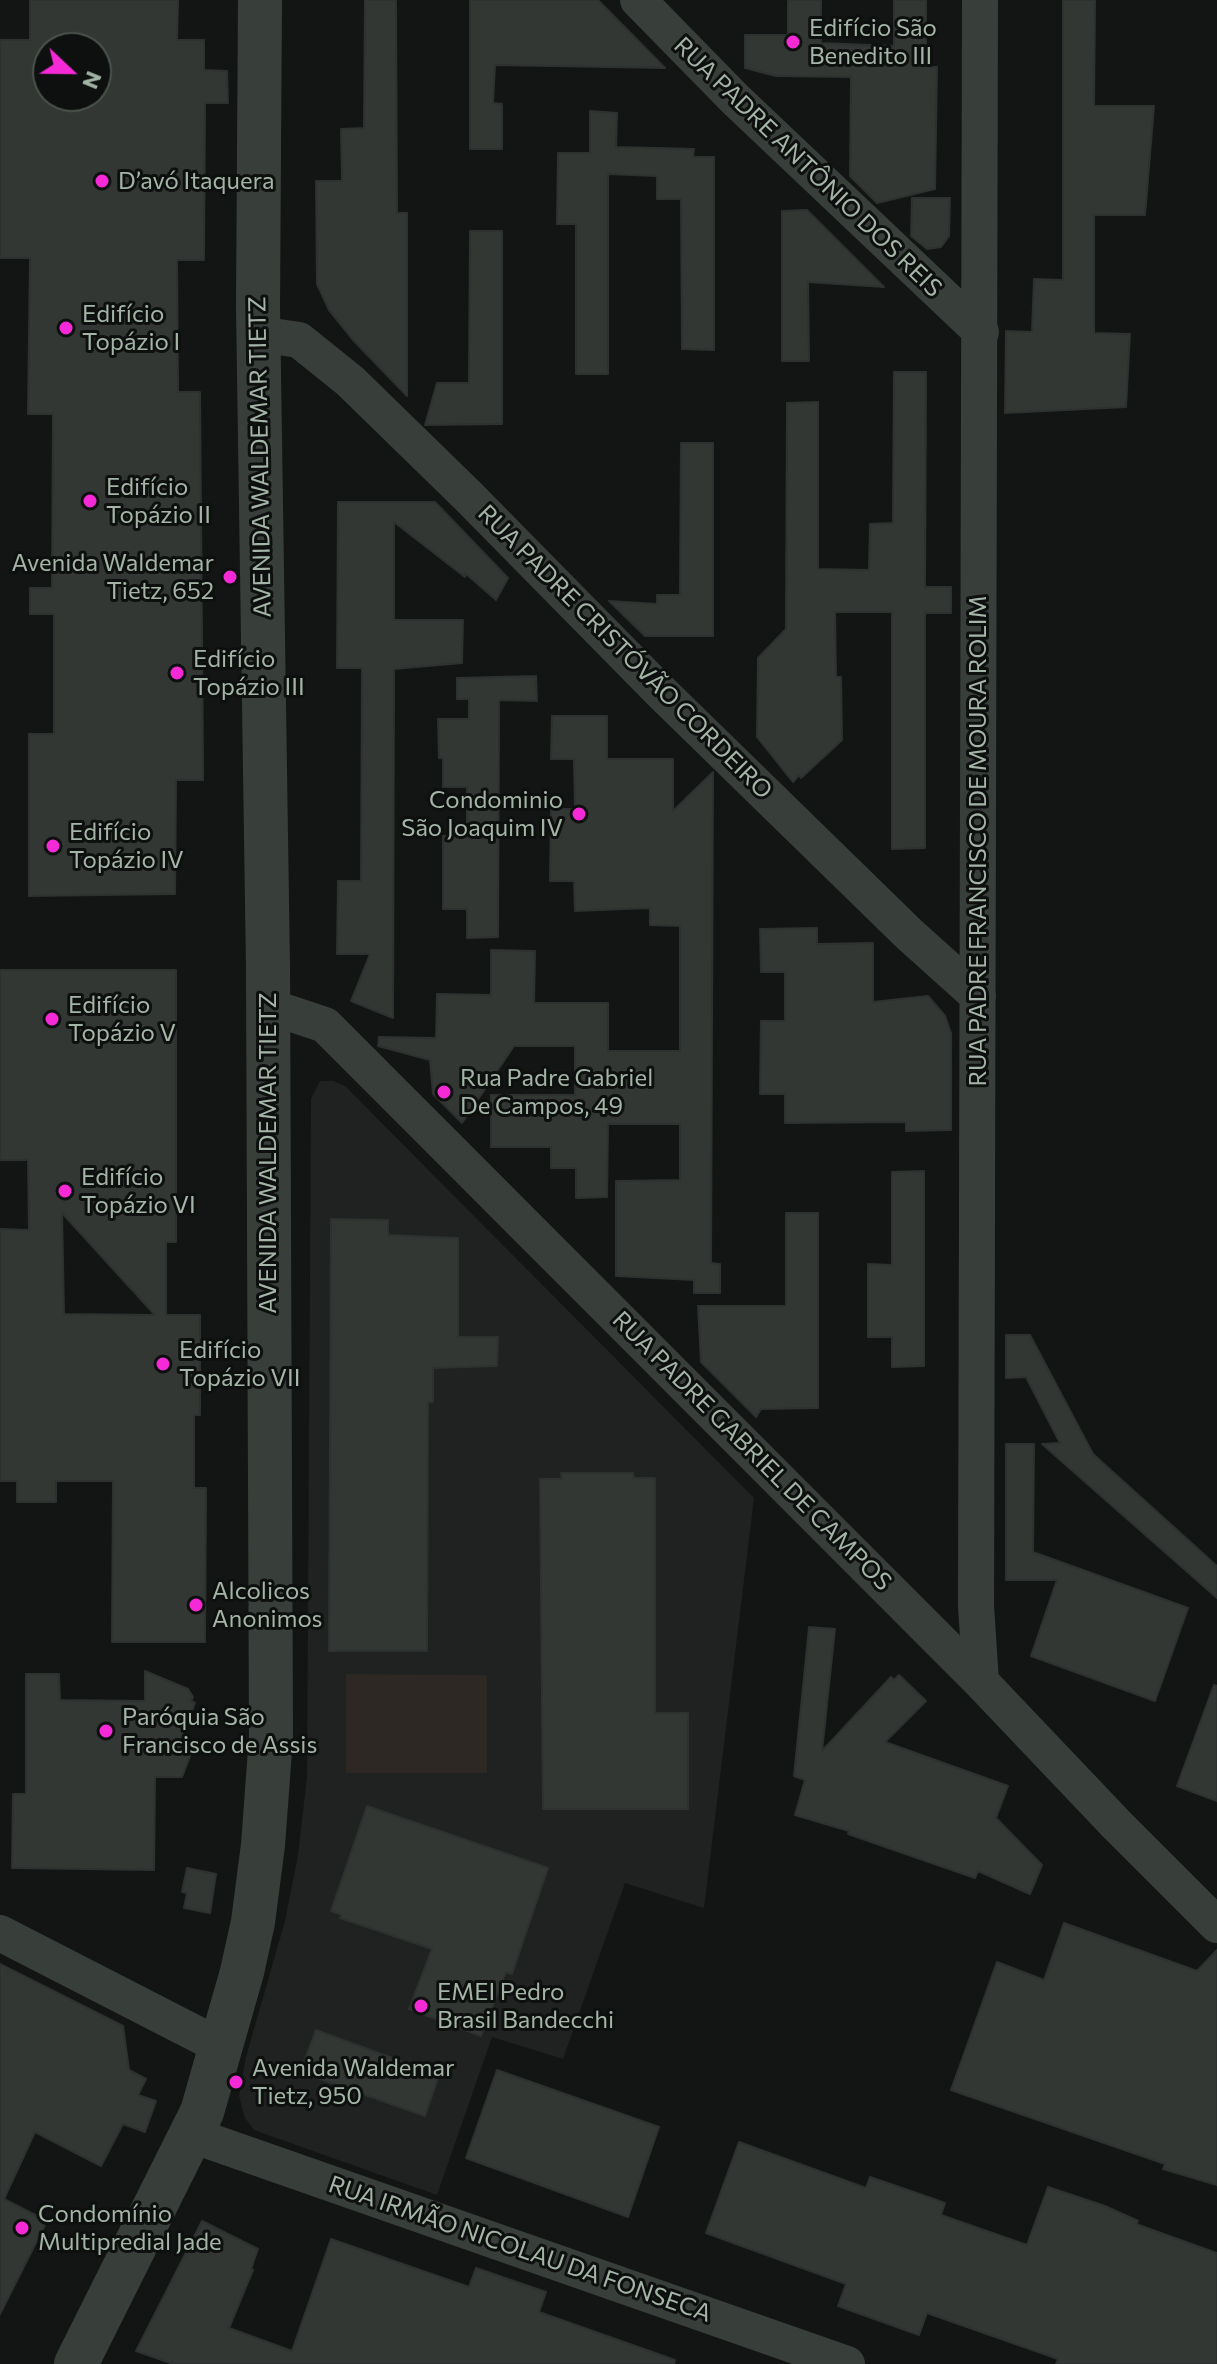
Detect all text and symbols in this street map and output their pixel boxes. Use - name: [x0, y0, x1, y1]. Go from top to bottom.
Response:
- place label: Edifício São Benedito III: [809, 14, 937, 70]
- street label: RUA PADRE ANTÔNIO DOS REIS: [668, 31, 948, 303]
- north arrow: [32, 32, 112, 112]
- marker: Edifício São Benedito III: [784, 33, 802, 51]
- text: N: [77, 68, 108, 93]
- place label: D’avó Itaquera: [118, 167, 275, 195]
- marker: D’avó Itaquera: [93, 172, 111, 190]
- street label: AVENIDA WALDEMAR TIETZ: [243, 296, 277, 618]
- place label: Edifício Topázio I: [82, 300, 180, 356]
- marker: Edifício Topázio I: [57, 319, 75, 337]
- place label: Edifício Topázio II: [106, 473, 211, 529]
- marker: Edifício Topázio II: [81, 492, 99, 510]
- street label: RUA PADRE CRISTÓVÃO CORDEIRO: [472, 499, 778, 805]
- place label: Avenida Waldemar Tietz, 652: [11, 549, 214, 605]
- marker: Avenida Waldemar Tietz, 652: [221, 568, 239, 586]
- street label: RUA PADRE FRANCISCO DE MOURA ROLIM: [964, 595, 992, 1087]
- place label: Edifício Topázio III: [193, 645, 305, 701]
- marker: Edifício Topázio III: [168, 664, 186, 682]
- place label: Condominio São Joaquim IV: [401, 786, 563, 842]
- marker: Condominio São Joaquim IV: [570, 805, 588, 823]
- place label: Edifício Topázio IV: [69, 818, 184, 874]
- marker: Edifício Topázio IV: [44, 837, 62, 855]
- place label: Edifício Topázio V: [68, 991, 176, 1047]
- street label: AVENIDA WALDEMAR TIETZ: [254, 992, 282, 1314]
- marker: Edifício Topázio V: [43, 1010, 61, 1028]
- place label: Rua Padre Gabriel De Campos, 49: [460, 1064, 653, 1120]
- marker: Rua Padre Gabriel De Campos, 49: [435, 1083, 453, 1101]
- place label: Edifício Topázio VI: [81, 1163, 196, 1219]
- marker: Edifício Topázio VI: [56, 1182, 74, 1200]
- street label: RUA PADRE GABRIEL DE CAMPOS: [606, 1305, 898, 1597]
- place label: Edifício Topázio VII: [179, 1336, 300, 1392]
- marker: Edifício Topázio VII: [154, 1355, 172, 1373]
- place label: Alcolicos Anonimos: [212, 1577, 323, 1633]
- marker: Alcolicos Anonimos: [187, 1596, 205, 1614]
- place label: Paróquia São Francisco de Assis: [122, 1703, 317, 1759]
- marker: Paróquia São Francisco de Assis: [97, 1722, 115, 1740]
- place label: EMEI Pedro Brasil Bandecchi: [437, 1978, 614, 2034]
- marker: EMEI Pedro Brasil Bandecchi: [412, 1997, 430, 2015]
- place label: Avenida Waldemar Tietz, 950: [252, 2054, 455, 2110]
- marker: Avenida Waldemar Tietz, 950: [227, 2073, 245, 2091]
- street label: RUA IRMÃO NICOLAU DA FONSECA: [325, 2170, 715, 2328]
- place label: Condomínio Multipredial Jade: [38, 2200, 222, 2256]
- marker: Condomínio Multipredial Jade: [13, 2219, 31, 2237]

